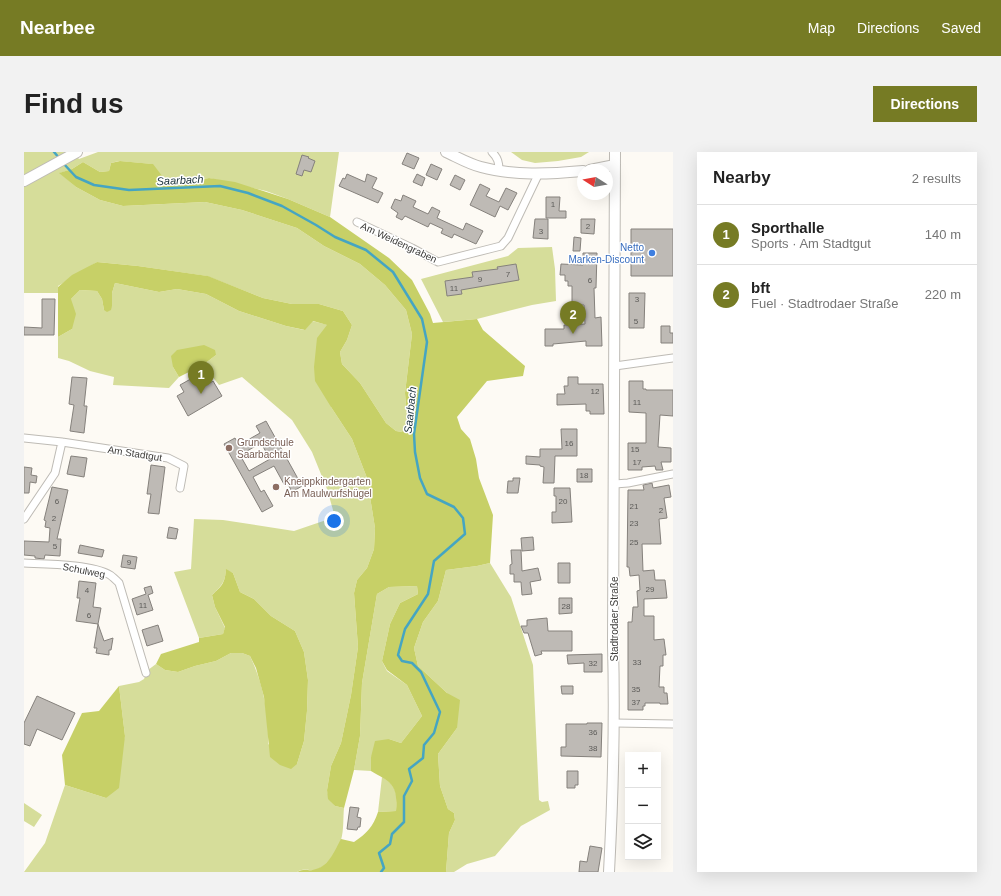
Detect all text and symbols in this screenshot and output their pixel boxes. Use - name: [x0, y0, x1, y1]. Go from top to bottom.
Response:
- text: Nearbee: [20, 17, 95, 38]
- text: Map: [808, 20, 835, 36]
- text: Directions: [857, 20, 919, 36]
- text: Saved: [941, 20, 981, 36]
- button: Directions: [873, 86, 977, 122]
- text: Find us: [24, 88, 124, 119]
- north arrow: [577, 164, 613, 200]
- text: Nearby: [713, 168, 771, 187]
- text: 2 results: [912, 171, 961, 186]
- water label: Saarbach: [156, 173, 204, 187]
- house number: 1: [551, 200, 556, 209]
- text: Sporthalle: [751, 219, 824, 236]
- street label: Am Weidengraben: [359, 220, 439, 265]
- house number: 2: [586, 222, 591, 231]
- house number: 3: [539, 227, 544, 236]
- text: 1: [722, 227, 730, 242]
- text: 140 m: [925, 227, 961, 242]
- text: Sports · Am Stadtgut: [751, 236, 871, 251]
- place label: Netto Marken-Discount: [568, 242, 644, 265]
- marker: Netto Marken-Discount: [647, 248, 657, 258]
- house number: 7: [506, 270, 511, 279]
- house number: 9: [478, 275, 483, 284]
- house number: 6: [588, 276, 593, 285]
- text: bft: [751, 279, 770, 296]
- house number: 11: [450, 284, 459, 293]
- text: 2: [722, 287, 730, 302]
- text: 220 m: [925, 287, 961, 302]
- house number: 3: [635, 295, 640, 304]
- text: Fuel · Stadtrodaer Straße: [751, 296, 898, 311]
- pin: 2: [560, 301, 586, 334]
- house number: 5: [634, 317, 639, 326]
- pin: 1: [188, 361, 214, 394]
- water label: Saarbach: [402, 386, 418, 434]
- house number: 12: [591, 387, 600, 396]
- house number: 11: [633, 398, 642, 407]
- place label: Grundschule Saarbachtal: [237, 437, 294, 460]
- house number: 16: [565, 439, 574, 448]
- marker: Grundschule Saarbachtal: [224, 443, 234, 453]
- street label: Am Stadtgut: [107, 444, 163, 463]
- house number: 15: [631, 445, 640, 454]
- house number: 17: [633, 458, 642, 467]
- house number: 18: [580, 471, 589, 480]
- place label: Kneippkindergarten Am Maulwurfshügel: [284, 476, 372, 499]
- marker: Kneippkindergarten Am Maulwurfshügel: [271, 482, 281, 492]
- house number: 6: [55, 497, 60, 506]
- house number: 20: [559, 497, 568, 506]
- house number: 21: [630, 502, 639, 511]
- house number: 2: [659, 506, 664, 515]
- your location: [324, 511, 344, 531]
- house number: 2: [52, 514, 57, 523]
- house number: 23: [630, 519, 639, 528]
- house number: 25: [630, 538, 639, 547]
- house number: 5: [53, 542, 58, 551]
- house number: 9: [127, 558, 132, 567]
- street label: Schulweg: [62, 561, 106, 580]
- street label: Stadtrodaer Straße: [609, 576, 620, 662]
- house number: 29: [646, 585, 655, 594]
- house number: 4: [85, 586, 90, 595]
- house number: 11: [139, 601, 148, 610]
- house number: 28: [562, 602, 571, 611]
- house number: 6: [87, 611, 92, 620]
- house number: 33: [633, 658, 642, 667]
- house number: 32: [589, 659, 598, 668]
- house number: 35: [632, 685, 641, 694]
- house number: 37: [632, 698, 641, 707]
- house number: 36: [589, 728, 598, 737]
- house number: 38: [589, 744, 598, 753]
- map controls: [625, 752, 661, 860]
- button: +: [625, 752, 661, 788]
- button: −: [625, 788, 661, 824]
- button: layers: [625, 824, 661, 860]

